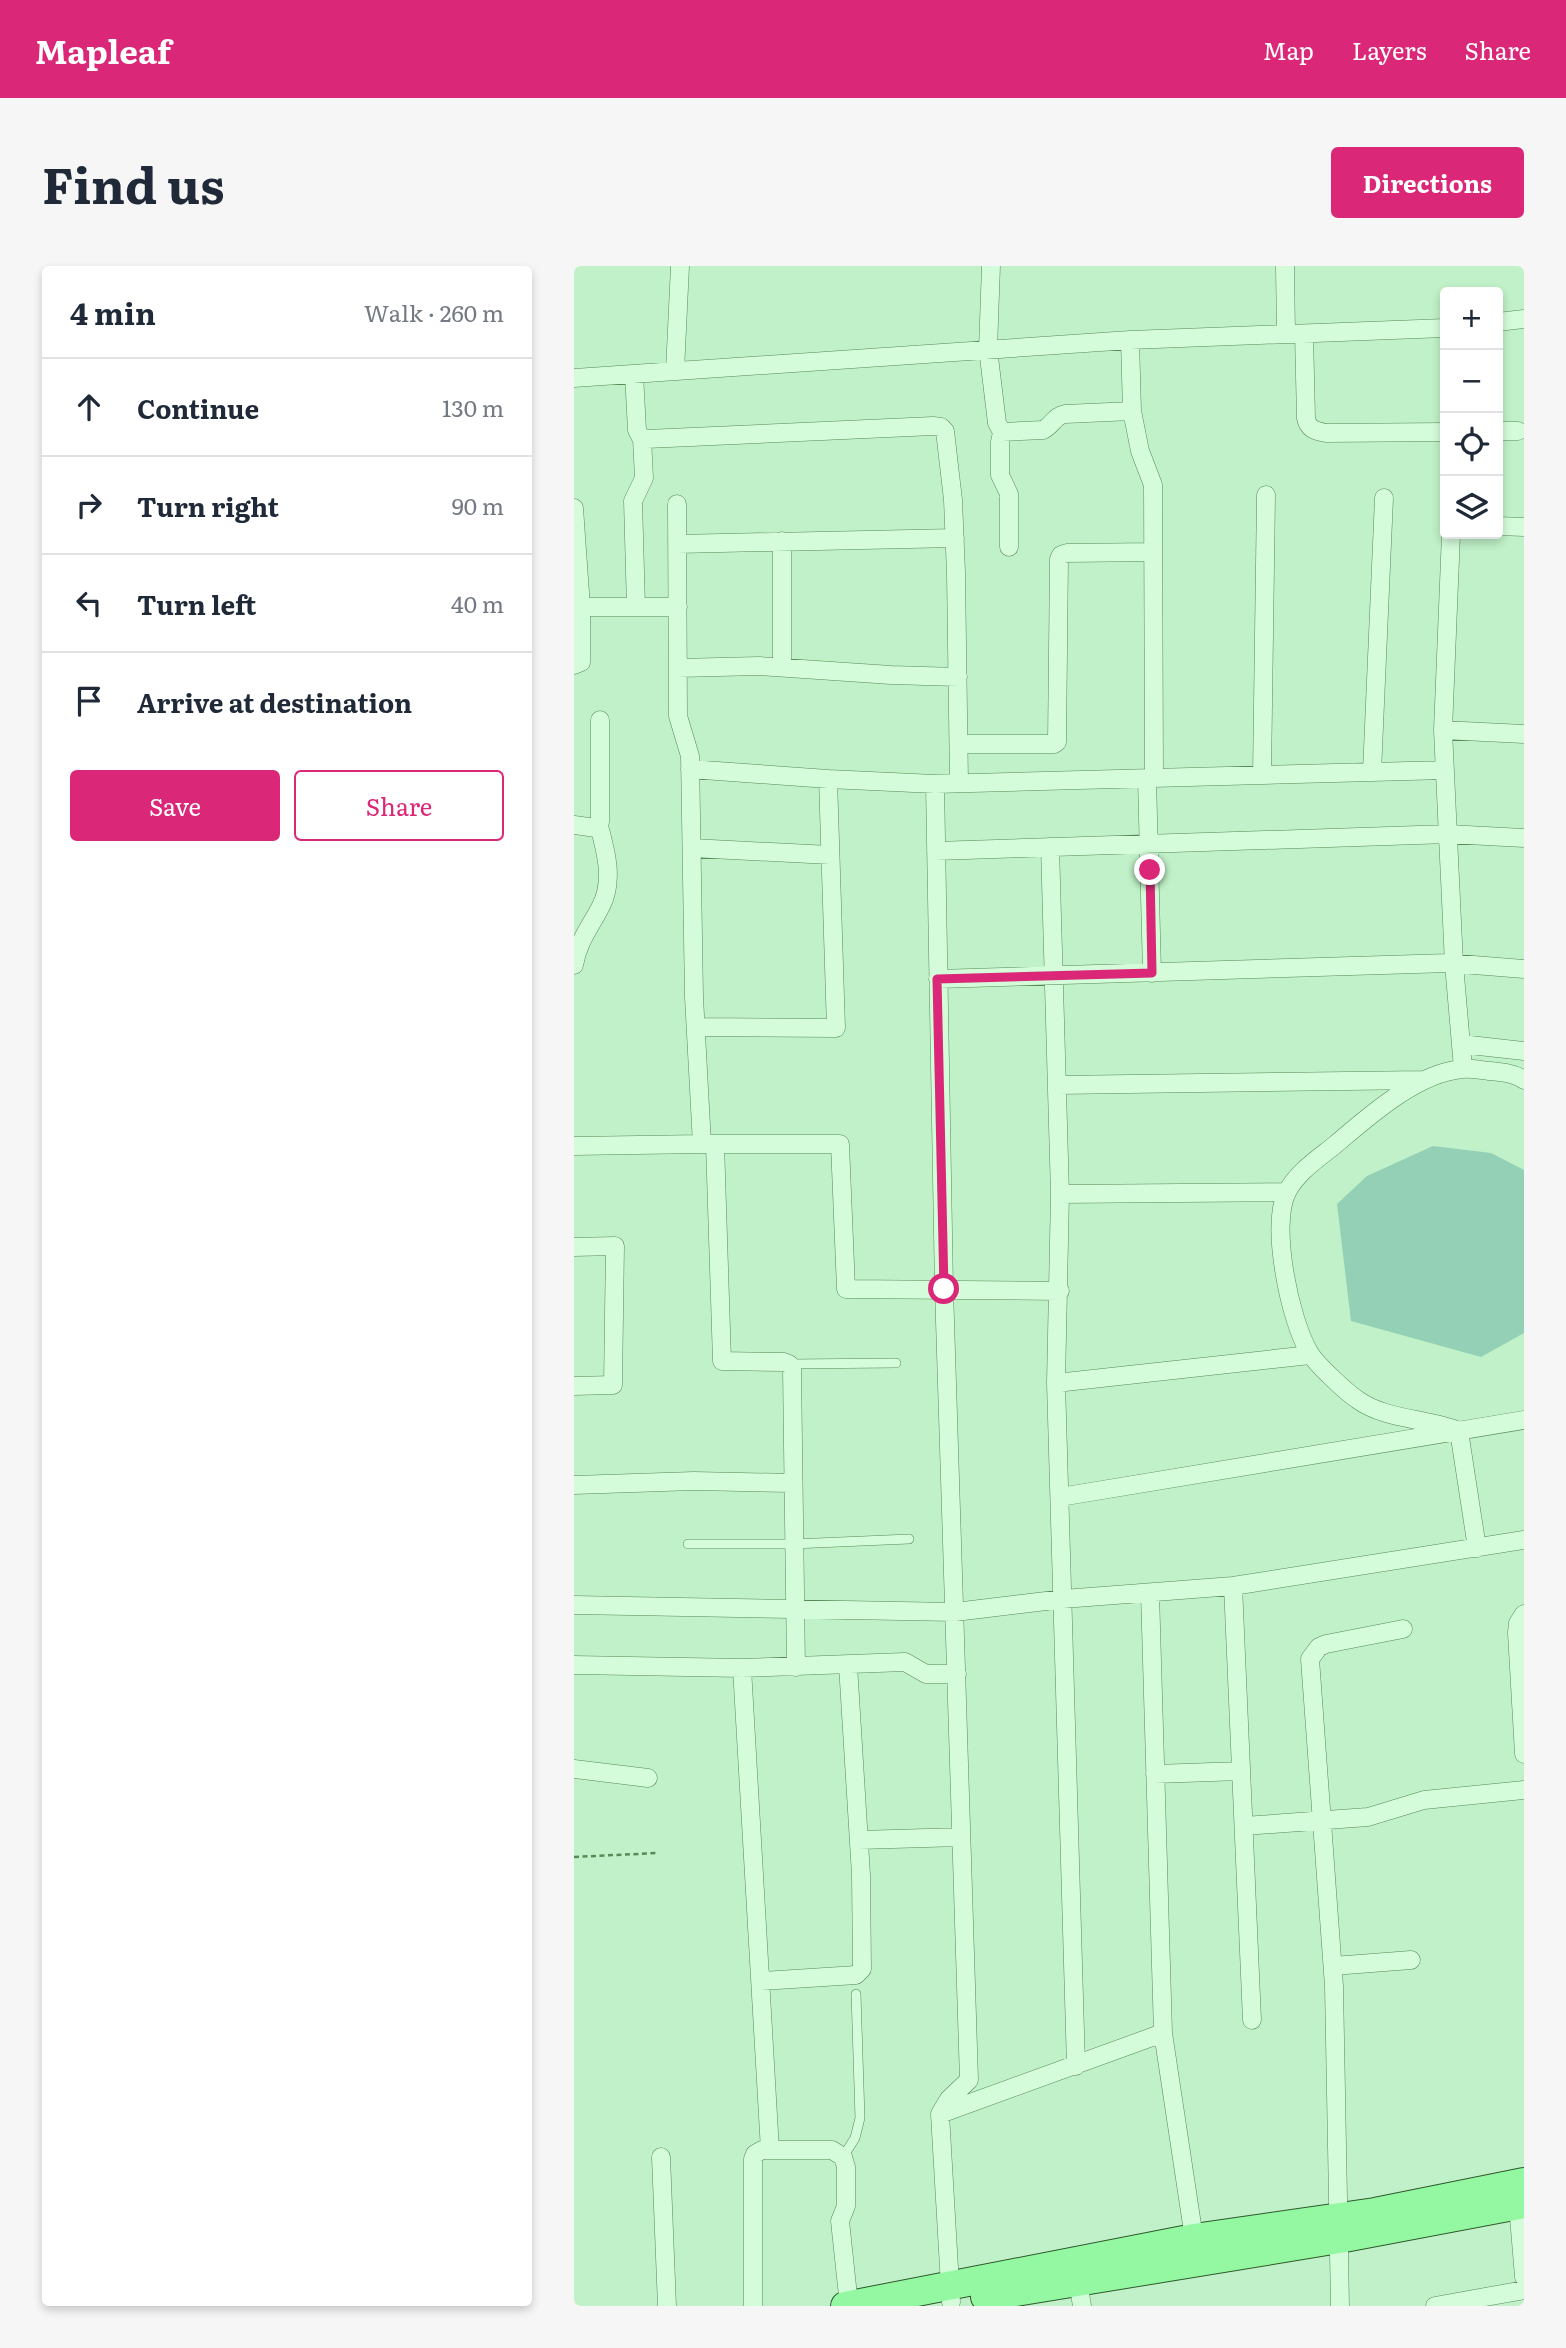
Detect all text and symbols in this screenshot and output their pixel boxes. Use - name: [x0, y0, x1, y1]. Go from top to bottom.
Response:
- text: Mapleaf: [35, 25, 171, 74]
- text: Map: [1263, 32, 1314, 67]
- text: Layers: [1352, 32, 1426, 67]
- text: Share: [1464, 32, 1531, 67]
- text: Find us: [42, 146, 225, 219]
- button: Directions: [1331, 147, 1524, 218]
- map controls: [1440, 287, 1503, 539]
- button: +: [1440, 287, 1503, 350]
- text: 4 min: [70, 290, 156, 334]
- text: Walk · 260 m: [364, 295, 504, 329]
- button: −: [1440, 350, 1503, 413]
- icon: ahead: [70, 388, 108, 426]
- text: Continue: [137, 388, 259, 427]
- text: 130 m: [442, 390, 504, 424]
- button: locate: [1440, 413, 1503, 476]
- button: layers: [1440, 476, 1503, 539]
- icon: right: [70, 486, 108, 524]
- text: Turn right: [137, 486, 279, 525]
- text: 90 m: [452, 488, 504, 522]
- icon: left: [70, 584, 108, 622]
- text: Turn left: [137, 584, 256, 623]
- text: 40 m: [451, 586, 504, 620]
- icon: arrive: [70, 682, 108, 720]
- text: Arrive at destination: [137, 682, 412, 721]
- button: Save: [70, 770, 280, 841]
- button: Share: [294, 770, 504, 841]
- route end: [1134, 854, 1165, 885]
- route start: [928, 1273, 959, 1304]

